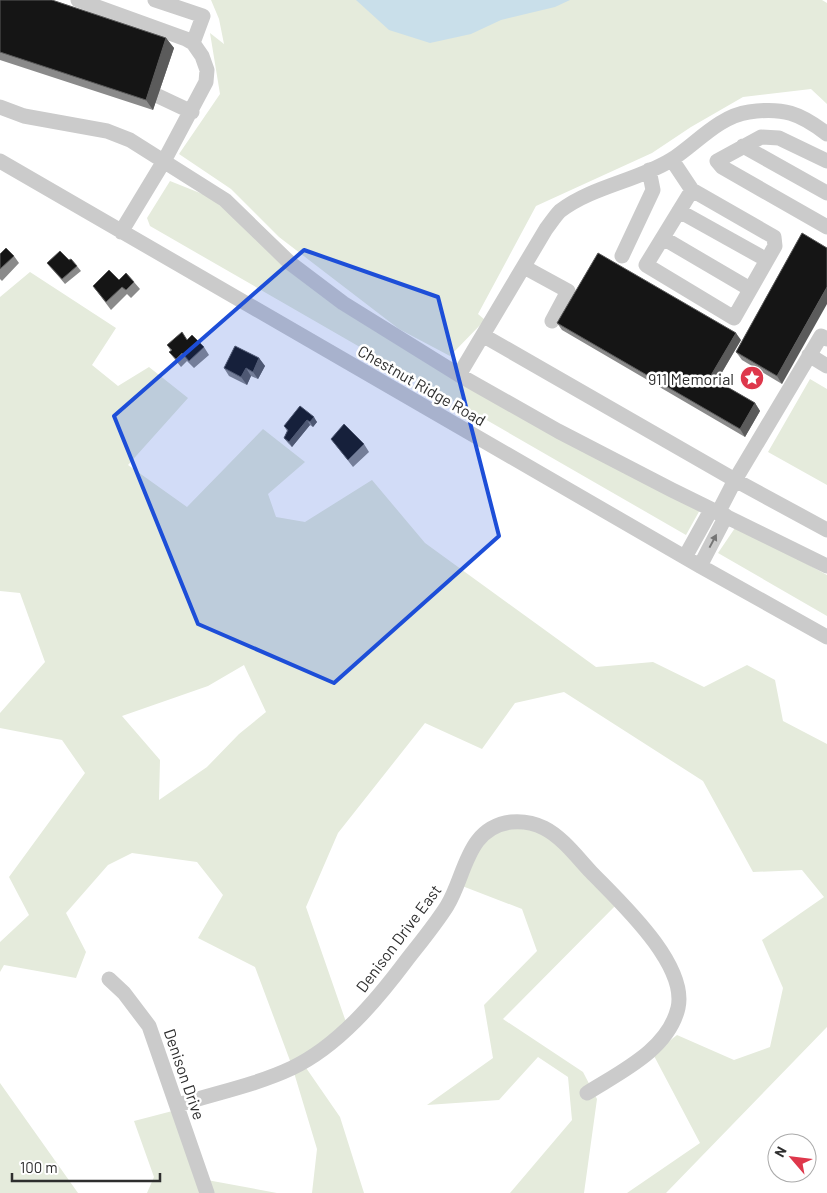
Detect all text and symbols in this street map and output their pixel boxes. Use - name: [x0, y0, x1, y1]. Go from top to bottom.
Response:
- street label: Chestnut Ridge Road: [355, 341, 489, 429]
- place icon: 911 Memorial: [739, 365, 765, 391]
- place label: 911 Memorial: [648, 369, 734, 388]
- one-way arrow: [709, 534, 717, 548]
- street label: Denison Drive East: [351, 881, 445, 995]
- street label: Denison Drive: [161, 1026, 209, 1122]
- north arrow: [767, 1133, 817, 1183]
- text: N: [770, 1144, 790, 1160]
- scale bar: [12, 1150, 160, 1182]
- text: 100 m: [20, 1158, 58, 1176]

